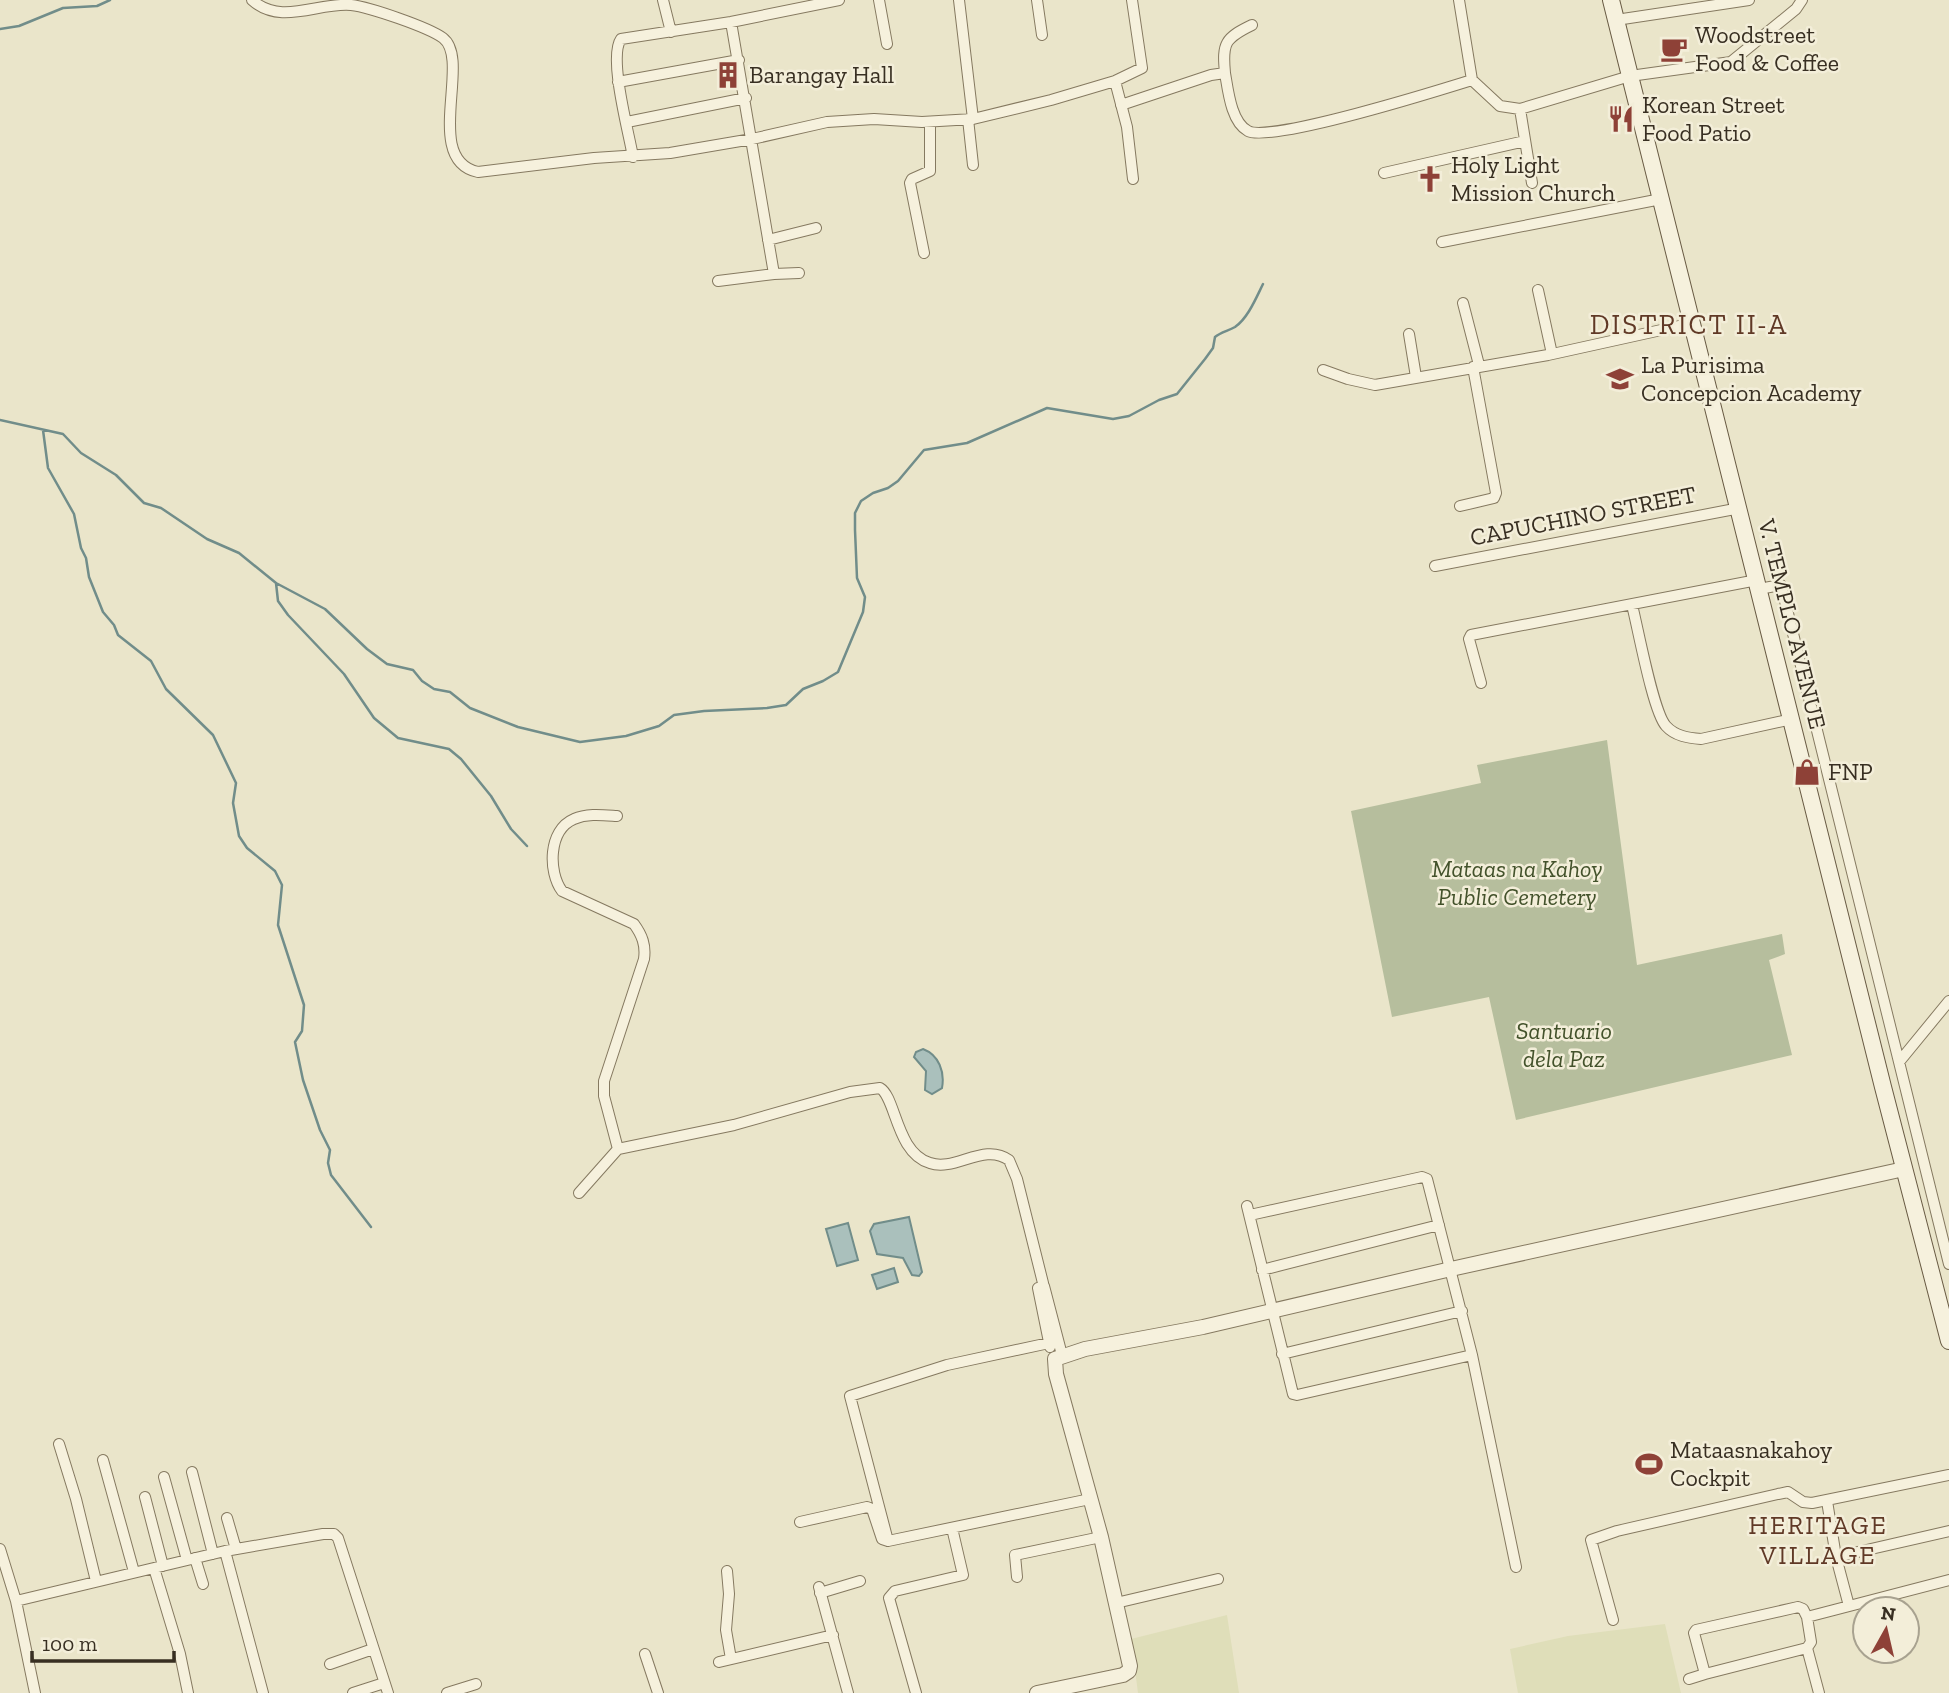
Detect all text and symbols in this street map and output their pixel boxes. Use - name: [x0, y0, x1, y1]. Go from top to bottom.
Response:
- place label: Woodstreet Food & Coffee: [1695, 20, 1839, 77]
- cafe icon: Woodstreet Food & Coffee: [1659, 34, 1689, 64]
- building icon: Barangay Hall: [713, 60, 743, 90]
- place label: Barangay Hall: [749, 60, 894, 89]
- place label: Korean Street Food Patio: [1642, 90, 1785, 147]
- restaurant icon: Korean Street Food Patio: [1606, 104, 1636, 134]
- place label: Holy Light Mission Church: [1451, 150, 1616, 207]
- church icon: Holy Light Mission Church: [1415, 164, 1445, 194]
- district label: DISTRICT II-A: [1590, 308, 1788, 341]
- place label: La Purisima Concepcion Academy: [1641, 350, 1862, 407]
- school or university icon: La Purisima Concepcion Academy: [1605, 364, 1635, 394]
- street label: CAPUCHINO STREET: [1468, 479, 1698, 552]
- street label: V. TEMPLO AVENUE: [1752, 515, 1833, 732]
- shop icon: FNP: [1792, 757, 1822, 787]
- place label: FNP: [1828, 757, 1873, 786]
- park label: Mataas na Kahoy Public Cemetery: [1431, 854, 1603, 911]
- park label: Santuario dela Paz: [1516, 1016, 1612, 1073]
- place label: Mataasnakahoy Cockpit: [1670, 1435, 1833, 1492]
- sports icon: Mataasnakahoy Cockpit: [1634, 1449, 1664, 1479]
- district label: HERITAGE VILLAGE: [1748, 1509, 1888, 1571]
- north arrow: [1851, 1595, 1921, 1665]
- text: N: [1880, 1601, 1897, 1626]
- scale bar: [32, 1620, 173, 1664]
- text: 100 m: [42, 1631, 97, 1656]

